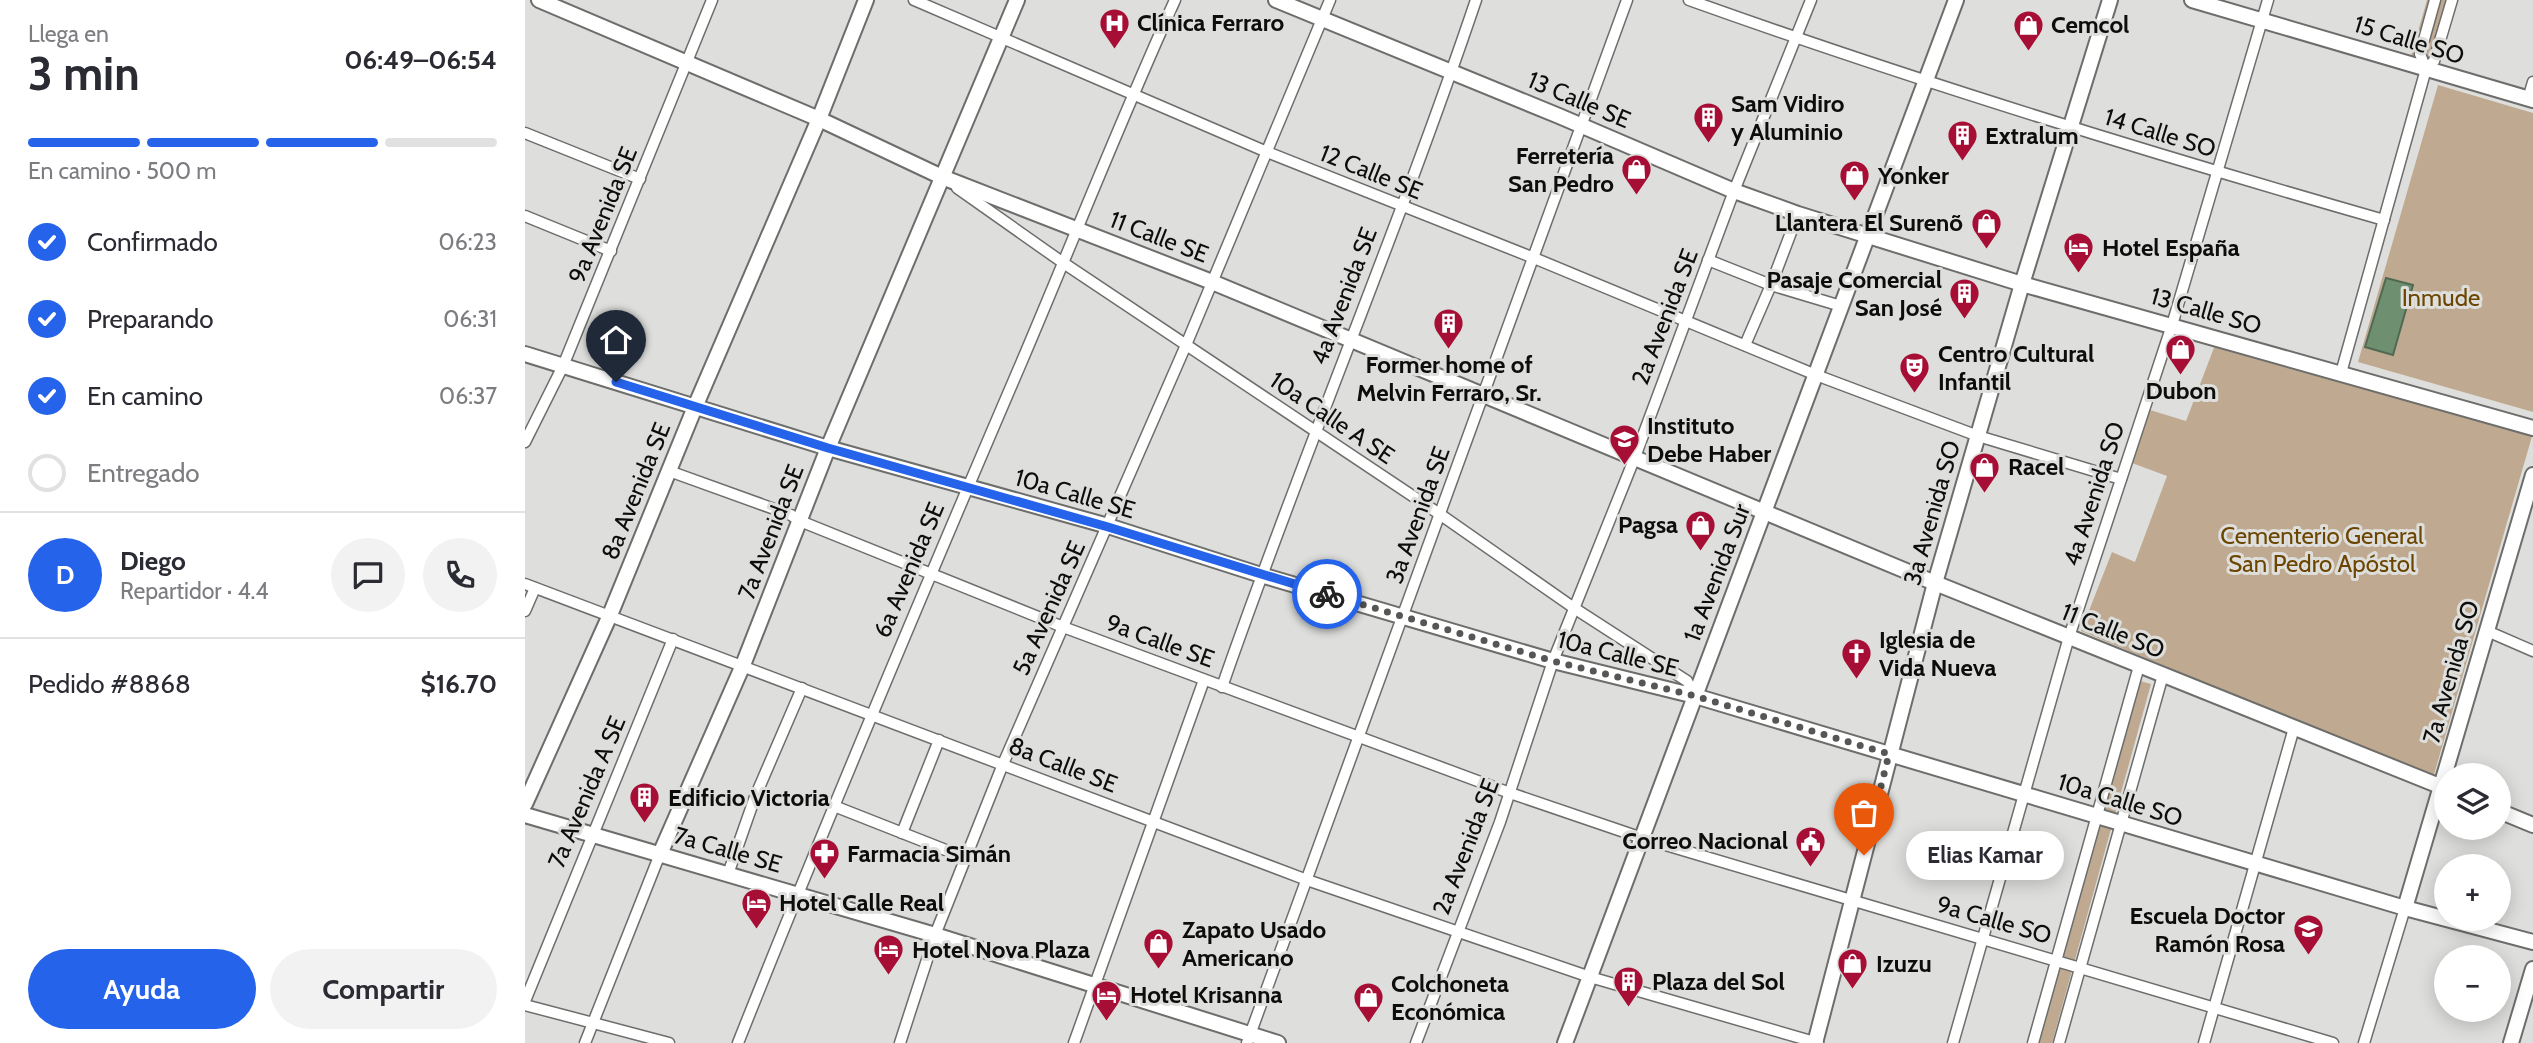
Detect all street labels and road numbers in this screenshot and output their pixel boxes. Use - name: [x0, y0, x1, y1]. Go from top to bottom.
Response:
- street label: 15 Calle SO: [2350, 9, 2468, 70]
- street label: 13 Calle SE: [1523, 65, 1635, 134]
- street label: 14 Calle SO: [2101, 102, 2219, 163]
- street label: 12 Calle SE: [1316, 138, 1427, 205]
- street label: 9a Avenida SE: [562, 142, 643, 287]
- street label: 11 Calle SE: [1106, 204, 1213, 269]
- street label: 4a Avenida SE: [1304, 223, 1383, 369]
- street label: 2a Avenida SE: [1625, 245, 1704, 389]
- street label: 13 Calle SO: [2147, 281, 2265, 340]
- street label: 10a Calle A SE: [1264, 365, 1400, 470]
- street label: 8a Avenida SE: [595, 418, 676, 564]
- street label: 4a Avenida SO: [2057, 418, 2130, 570]
- street label: 3a Avenida SO: [1897, 437, 1966, 588]
- street label: 3a Avenida SE: [1379, 442, 1456, 587]
- street label: 7a Avenida SE: [732, 460, 810, 603]
- street label: 10a Calle SE: [1012, 462, 1139, 525]
- street label: 6a Avenida SE: [867, 498, 950, 642]
- street label: 1a Avenida Sur: [1677, 499, 1756, 646]
- street label: 5a Avenida SE: [1006, 536, 1091, 679]
- street label: 11 Calle SO: [2057, 597, 2169, 664]
- street label: 7a Avenida SO: [2416, 597, 2485, 747]
- street label: 9a Calle SE: [1102, 608, 1218, 673]
- street label: 10a Calle SE: [1554, 624, 1682, 683]
- street label: 7a Avenida A SE: [541, 711, 632, 872]
- street label: 8a Calle SE: [1005, 731, 1122, 798]
- street label: 10a Calle SO: [2054, 767, 2186, 832]
- street label: 2a Avenida SE: [1426, 775, 1505, 919]
- street label: 7a Calle SE: [671, 820, 785, 879]
- street label: 9a Calle SO: [1933, 889, 2055, 950]

